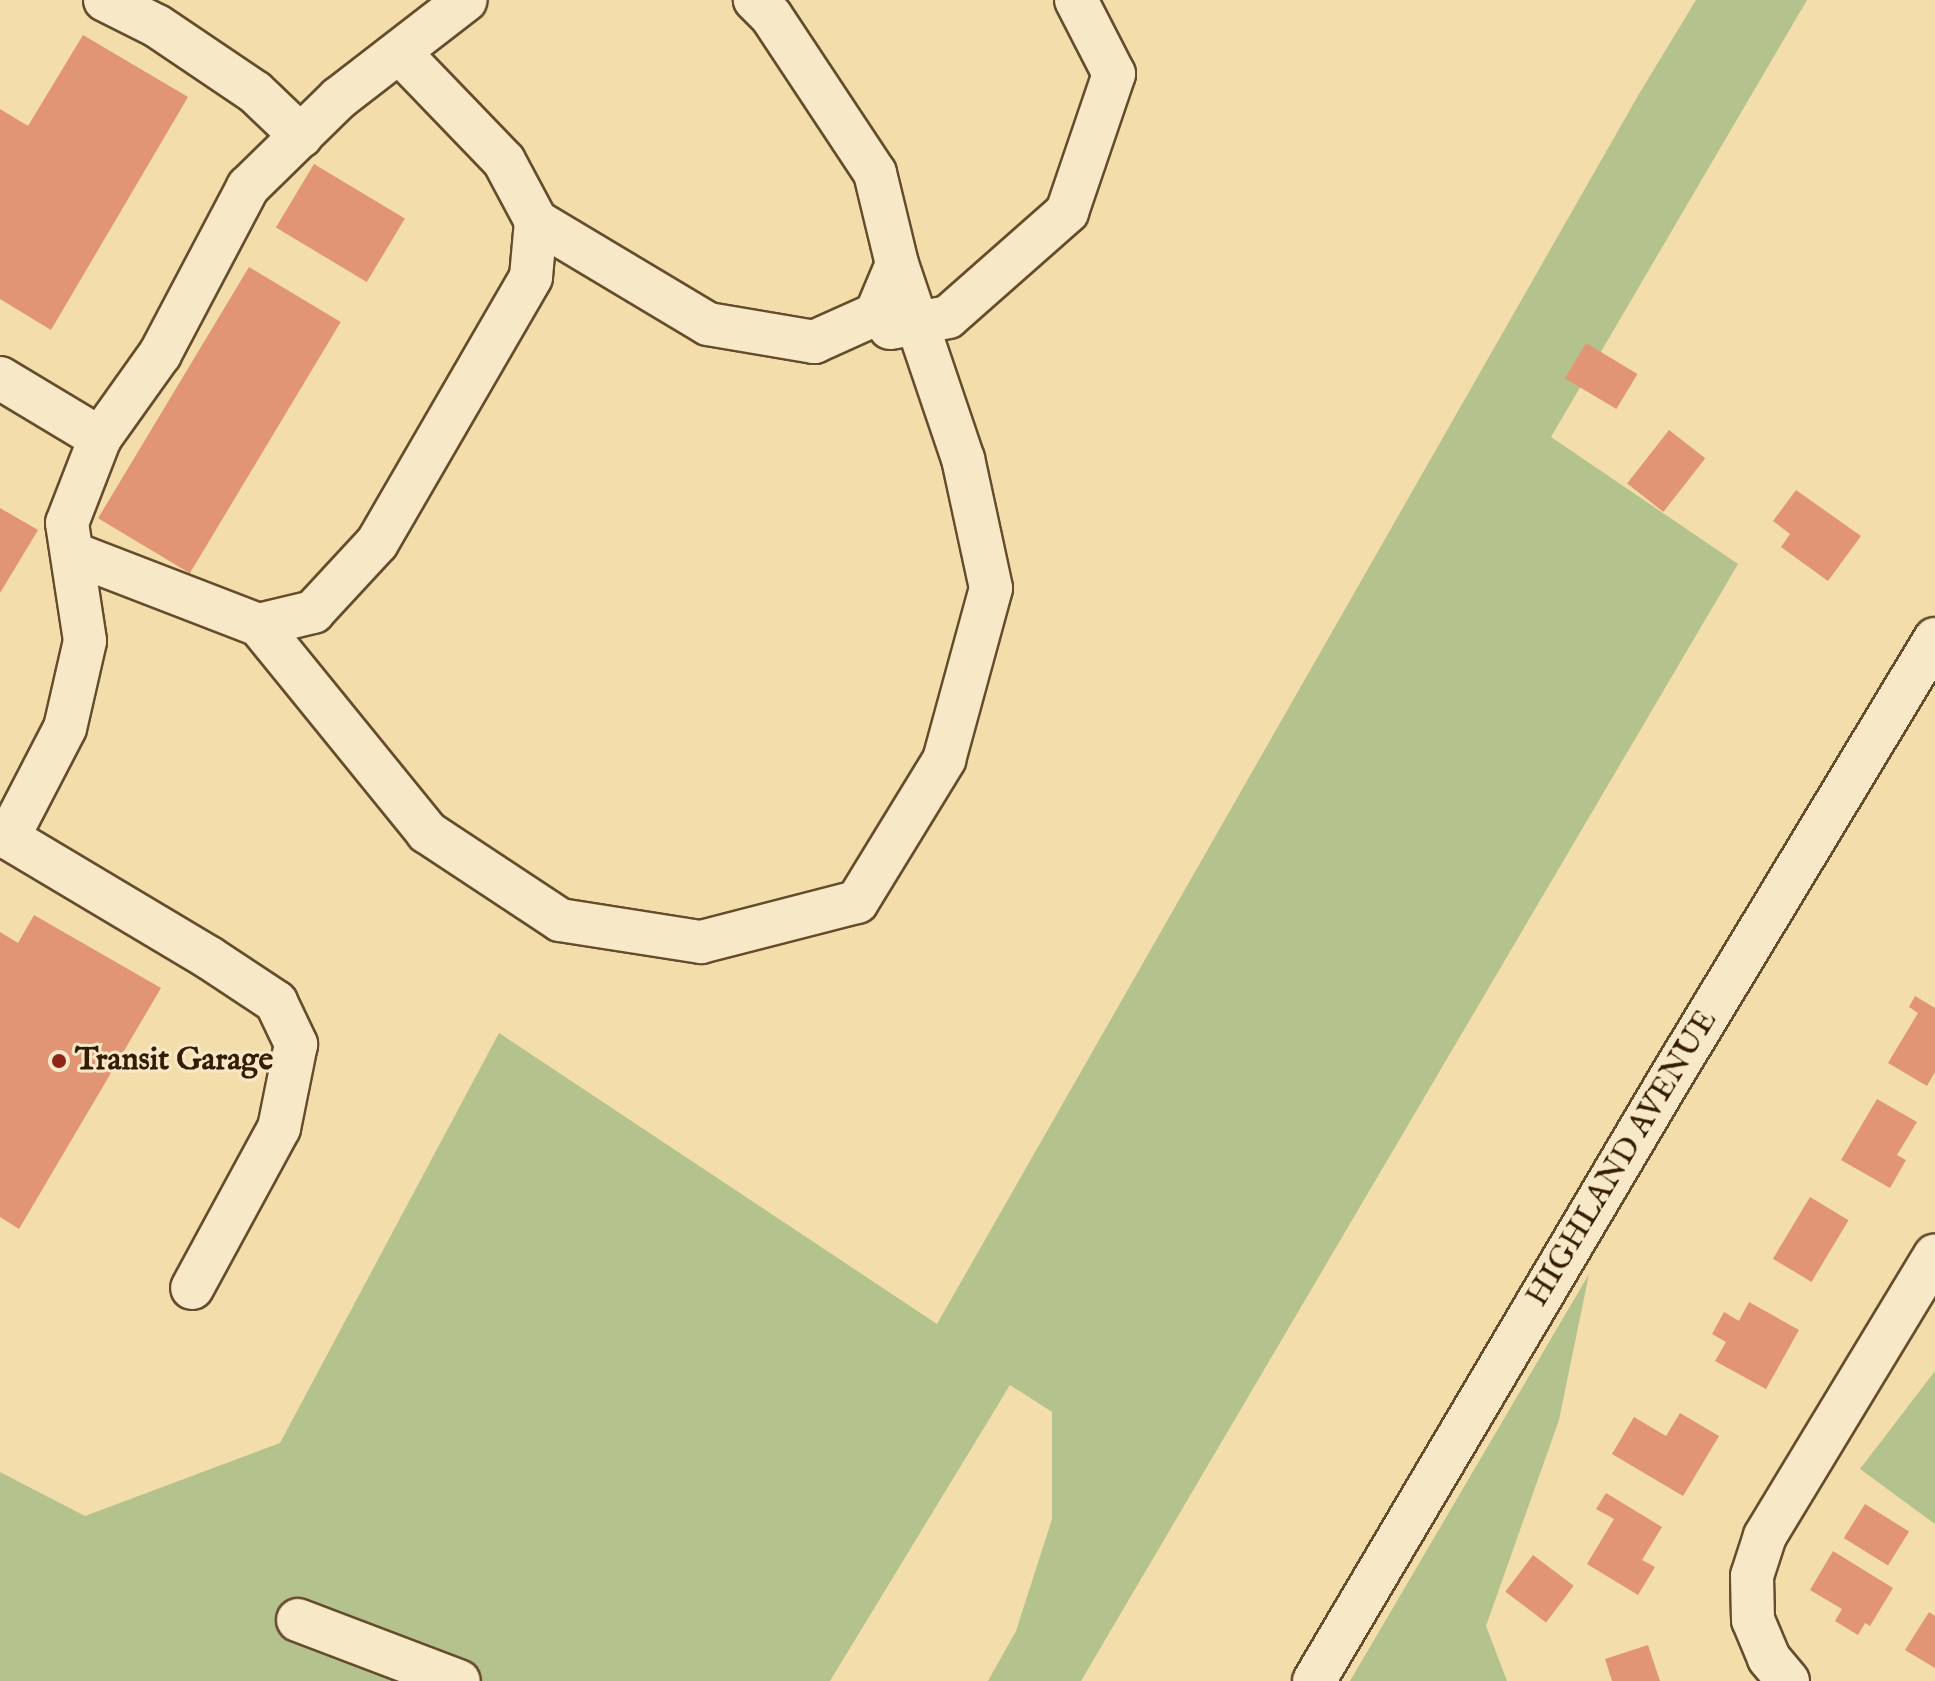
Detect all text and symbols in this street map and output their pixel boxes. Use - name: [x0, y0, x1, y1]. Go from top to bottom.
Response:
- street label: HIGHLAND AVENUE: [1519, 1004, 1727, 1314]
- place label: Transit Garage: [75, 1042, 273, 1080]
- marker: Transit Garage: [50, 1052, 68, 1070]

